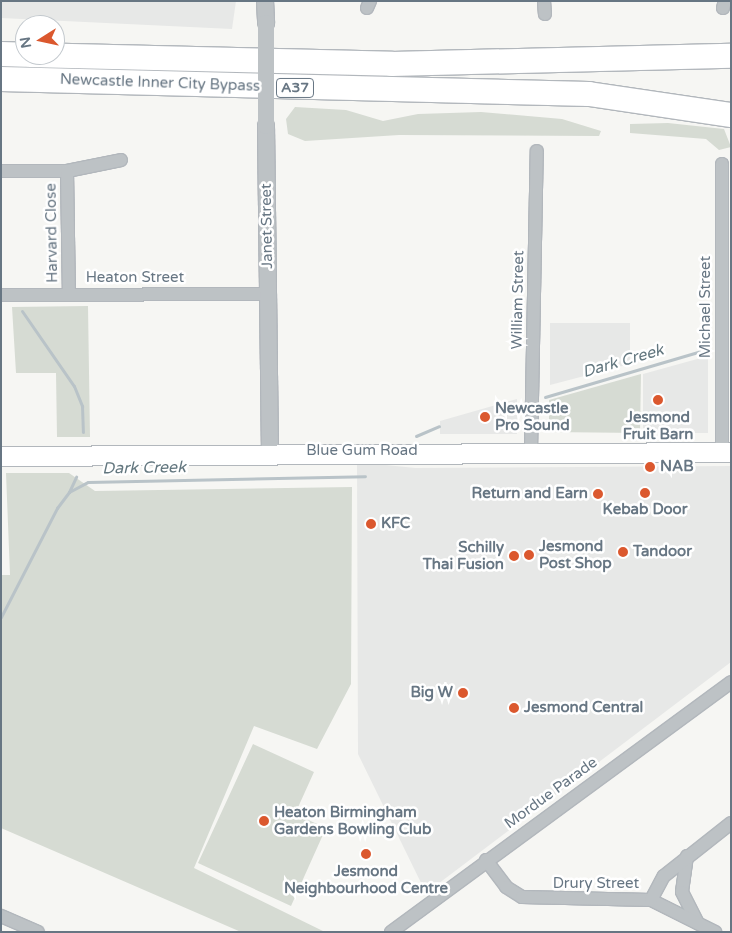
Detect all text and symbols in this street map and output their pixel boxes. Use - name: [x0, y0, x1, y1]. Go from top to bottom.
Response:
- north arrow: [15, 15, 65, 65]
- text: N: [16, 36, 35, 50]
- street label: Newcastle Inner City Bypass: [60, 71, 260, 95]
- road number: A37: [275, 76, 315, 100]
- street label: Harvard Close: [42, 183, 62, 283]
- street label: Janet Street: [257, 183, 277, 269]
- street label: William Street: [508, 250, 528, 350]
- street label: Michael Street: [697, 256, 715, 358]
- street label: Heaton Street: [86, 269, 184, 287]
- water label: Dark Creek: [580, 340, 666, 382]
- marker: Jesmond Fruit Barn: [652, 394, 664, 406]
- place label: Newcastle Pro Sound: [495, 399, 570, 434]
- place label: Jesmond Fruit Barn: [623, 408, 693, 443]
- marker: Newcastle Pro Sound: [479, 411, 491, 423]
- street label: Blue Gum Road: [306, 442, 418, 460]
- water label: Dark Creek: [102, 458, 186, 478]
- place label: NAB: [660, 458, 694, 476]
- marker: NAB: [644, 461, 656, 473]
- place label: Return and Earn: [471, 485, 588, 503]
- marker: Kebab Door: [639, 487, 651, 499]
- marker: Return and Earn: [592, 488, 604, 500]
- place label: Kebab Door: [603, 501, 687, 519]
- place label: KFC: [381, 515, 410, 533]
- marker: KFC: [365, 518, 377, 530]
- place label: Jesmond Post Shop: [539, 537, 612, 572]
- place label: Schilly Thai Fusion: [423, 538, 504, 573]
- place label: Tandoor: [633, 543, 692, 561]
- marker: Tandoor: [617, 546, 629, 558]
- marker: Jesmond Post Shop: [523, 549, 535, 561]
- marker: Schilly Thai Fusion: [508, 550, 520, 562]
- place label: Big W: [410, 684, 453, 702]
- marker: Big W: [457, 687, 469, 699]
- place label: Jesmond Central: [524, 699, 643, 717]
- marker: Jesmond Central: [508, 702, 520, 714]
- street label: Mordue Parade: [501, 753, 601, 833]
- place label: Heaton Birmingham Gardens Bowling Club: [274, 803, 431, 838]
- marker: Heaton Birmingham Gardens Bowling Club: [258, 815, 270, 827]
- marker: Jesmond Neighbourhood Centre: [360, 848, 372, 860]
- place label: Jesmond Neighbourhood Centre: [284, 862, 448, 897]
- street label: Drury Street: [553, 875, 639, 893]

